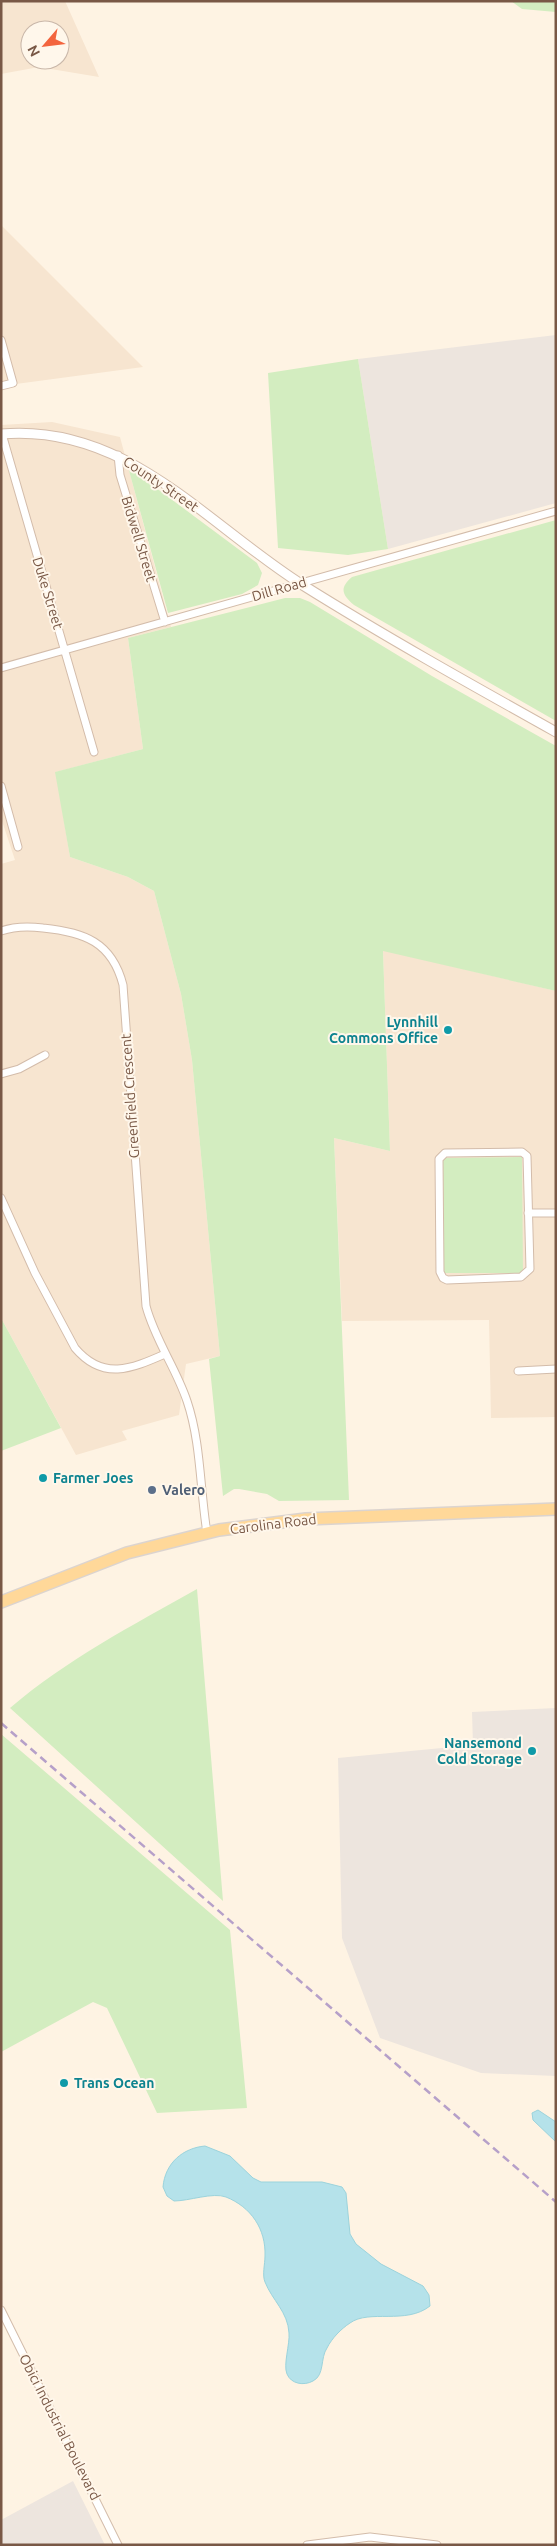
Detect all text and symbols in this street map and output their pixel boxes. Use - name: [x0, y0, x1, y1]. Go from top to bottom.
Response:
- north arrow: [20, 20, 70, 70]
- text: N: [24, 43, 43, 59]
- street label: County Street: [120, 453, 202, 515]
- street label: Bidwell Street: [118, 494, 160, 584]
- street label: Duke Street: [29, 555, 67, 632]
- street label: Dill Road: [250, 574, 308, 604]
- place label: Lynnhill Commons Office: [329, 1014, 438, 1046]
- marker: Lynnhill Commons Office: [442, 1024, 454, 1036]
- street label: Greenfield Crescent: [118, 1033, 142, 1159]
- place label: Farmer Joes: [53, 1470, 134, 1486]
- marker: Farmer Joes: [37, 1472, 49, 1484]
- place label: Valero: [162, 1482, 205, 1498]
- marker: Valero: [146, 1484, 158, 1496]
- street label: Carolina Road: [229, 1511, 317, 1537]
- place label: Nansemond Cold Storage: [437, 1735, 522, 1767]
- marker: Nansemond Cold Storage: [526, 1745, 538, 1757]
- place label: Trans Ocean: [74, 2075, 154, 2091]
- marker: Trans Ocean: [58, 2077, 70, 2089]
- street label: Obici Industrial Boulevard: [16, 2351, 104, 2503]

